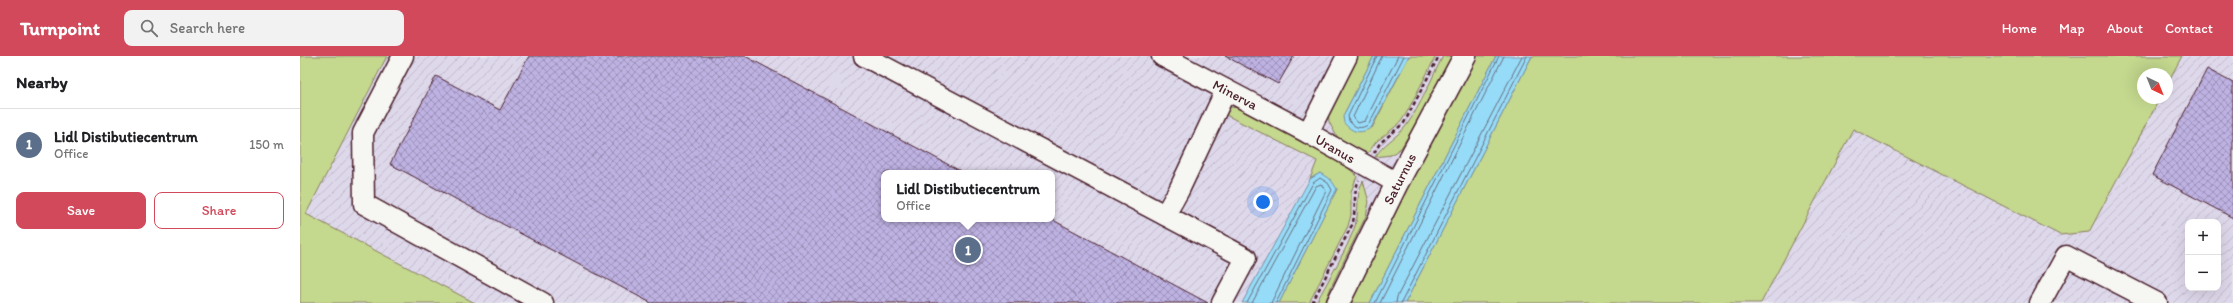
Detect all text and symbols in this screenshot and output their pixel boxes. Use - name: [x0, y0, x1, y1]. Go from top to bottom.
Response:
- search box: [124, 10, 404, 46]
- text: Turnpoint: [20, 17, 100, 40]
- icon: search: [138, 17, 160, 39]
- text: Search here: [170, 19, 245, 37]
- text: Home: [2002, 20, 2037, 37]
- text: Map: [2059, 20, 2085, 37]
- text: About: [2107, 20, 2143, 37]
- text: Contact: [2165, 20, 2213, 37]
- north arrow: [2137, 68, 2173, 104]
- text: Nearby: [16, 72, 68, 92]
- street label: Minerva: [1210, 76, 1261, 114]
- text: Lidl Distibutiecentrum: [54, 128, 198, 146]
- street label: Uranus: [1312, 131, 1358, 167]
- text: 1: [26, 137, 32, 152]
- text: 150 m: [249, 137, 284, 152]
- text: Office: [54, 146, 89, 161]
- street label: Saturnus: [1380, 151, 1420, 207]
- popup: [881, 170, 1055, 222]
- text: Lidl Distibutiecentrum: [896, 180, 1040, 198]
- button: Save: [16, 192, 146, 229]
- button: Share: [154, 192, 284, 229]
- your location: [1253, 192, 1273, 212]
- text: Office: [896, 198, 931, 213]
- map controls: [2185, 219, 2221, 291]
- button: +: [2185, 219, 2221, 255]
- pin: 1: [955, 235, 981, 265]
- button: −: [2185, 255, 2221, 291]

